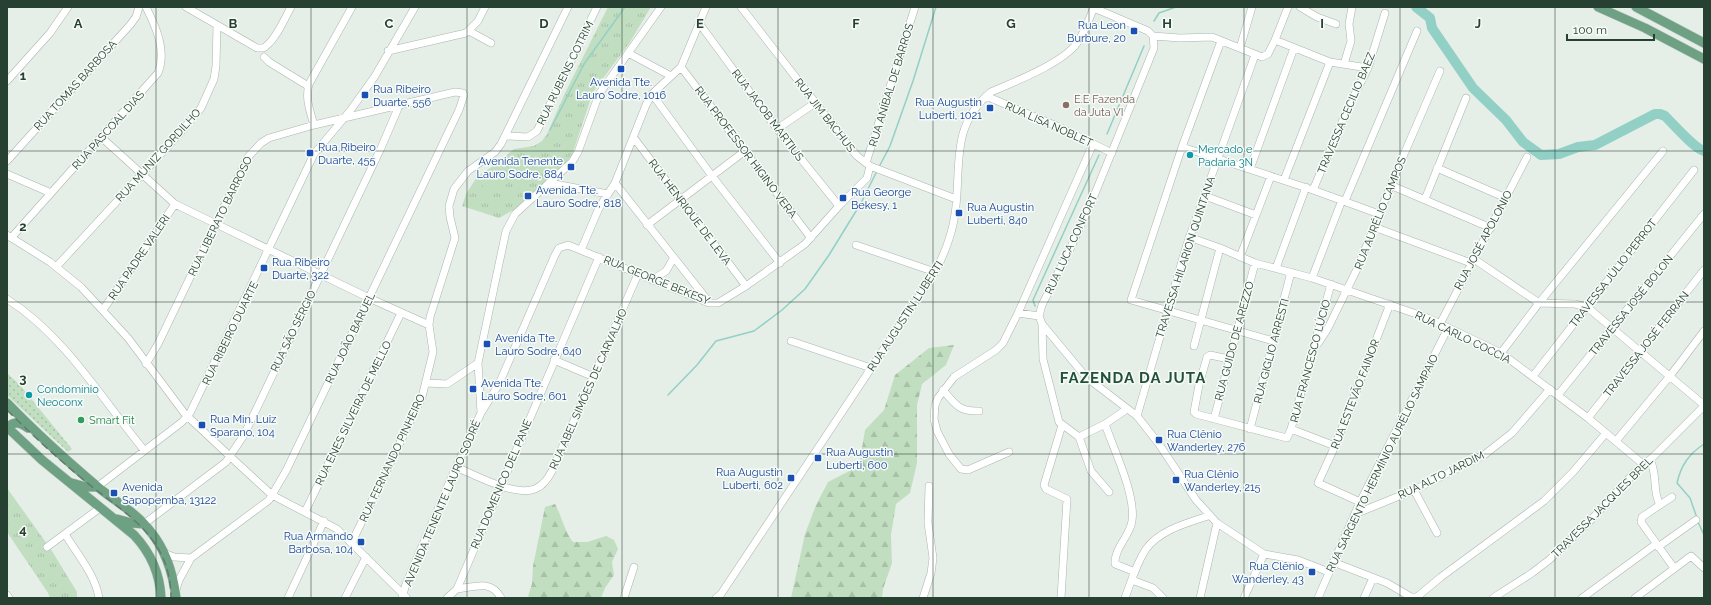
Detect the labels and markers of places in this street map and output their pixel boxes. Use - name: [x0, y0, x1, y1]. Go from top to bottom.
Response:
- place label: Rua Leon Burbure, 20: [1067, 19, 1126, 45]
- marker: Rua Leon Burbure, 20: [1129, 26, 1139, 36]
- marker: Avenida Tte. Lauro Sodre, 1016: [616, 64, 626, 74]
- place label: Avenida Tte. Lauro Sodre, 1016: [576, 76, 666, 102]
- place label: Rua Ribeiro Duarte, 556: [373, 83, 432, 109]
- marker: Rua Ribeiro Duarte, 556: [360, 90, 370, 100]
- place label: E.E Fazenda da Juta VI: [1074, 93, 1135, 119]
- place label: Rua Augustin Luberti, 1021: [915, 96, 982, 122]
- marker: E.E Fazenda da Juta VI: [1061, 100, 1071, 110]
- marker: Rua Augustin Luberti, 1021: [985, 103, 995, 113]
- place label: Rua Ribeiro Duarte, 455: [318, 141, 376, 167]
- place label: Mercado e Padaria 3N: [1198, 143, 1253, 169]
- marker: Rua Ribeiro Duarte, 455: [305, 148, 315, 158]
- marker: Mercado e Padaria 3N: [1185, 150, 1195, 160]
- place label: Avenida Tenente Lauro Sodre, 884: [476, 155, 564, 181]
- marker: Avenida Tenente Lauro Sodre, 884: [566, 162, 576, 172]
- place label: Avenida Tte. Lauro Sodre, 818: [536, 184, 621, 210]
- place label: Rua George Bekesy, 1: [851, 186, 912, 212]
- marker: Avenida Tte. Lauro Sodre, 818: [523, 191, 533, 201]
- marker: Rua George Bekesy, 1: [838, 193, 848, 203]
- place label: Rua Augustin Luberti, 840: [967, 201, 1034, 227]
- marker: Rua Augustin Luberti, 840: [954, 208, 964, 218]
- place label: Rua Ribeiro Duarte, 322: [272, 256, 330, 282]
- marker: Rua Ribeiro Duarte, 322: [259, 263, 269, 273]
- place label: Avenida Tte. Lauro Sodre, 640: [495, 332, 582, 358]
- marker: Avenida Tte. Lauro Sodre, 640: [482, 339, 492, 349]
- place label: Avenida Tte. Lauro Sodre, 601: [481, 377, 567, 403]
- place label: Condomínio Neoconx: [37, 383, 99, 409]
- marker: Avenida Tte. Lauro Sodre, 601: [468, 384, 478, 394]
- marker: Condomínio Neoconx: [24, 390, 34, 400]
- place label: Rua Min. Luiz Sparano, 104: [210, 413, 277, 439]
- place label: Smart Fit: [89, 414, 135, 427]
- marker: Smart Fit: [76, 415, 86, 425]
- marker: Rua Min. Luiz Sparano, 104: [197, 420, 207, 430]
- place label: Rua Clênio Wanderley, 276: [1167, 428, 1246, 454]
- marker: Rua Clênio Wanderley, 276: [1154, 435, 1164, 445]
- place label: Rua Augustin Luberti, 600: [826, 446, 893, 472]
- marker: Rua Augustin Luberti, 600: [813, 453, 823, 463]
- place label: Rua Augustin Luberti, 602: [716, 466, 783, 492]
- place label: Rua Clênio Wanderley, 215: [1184, 468, 1261, 494]
- marker: Rua Augustin Luberti, 602: [786, 473, 796, 483]
- marker: Rua Clênio Wanderley, 215: [1171, 475, 1181, 485]
- place label: Avenida Sapopemba, 13122: [122, 481, 216, 507]
- marker: Avenida Sapopemba, 13122: [109, 488, 119, 498]
- place label: Rua Armando Barbosa, 104: [284, 530, 353, 556]
- marker: Rua Armando Barbosa, 104: [356, 537, 366, 547]
- place label: Rua Clênio Wanderley, 43: [1232, 560, 1304, 586]
- marker: Rua Clênio Wanderley, 43: [1307, 567, 1317, 577]

